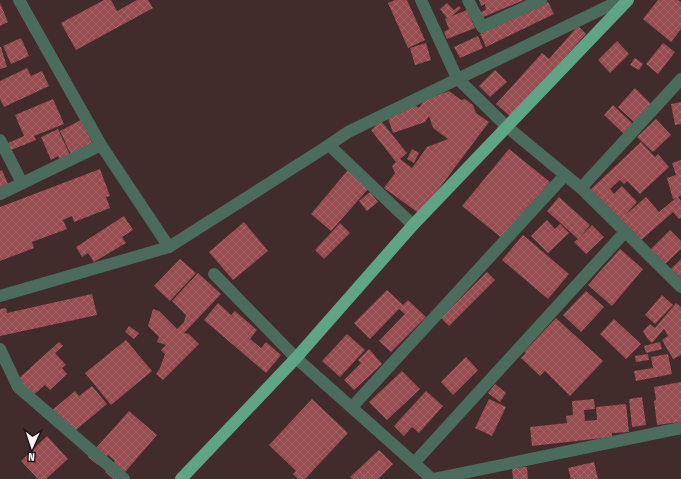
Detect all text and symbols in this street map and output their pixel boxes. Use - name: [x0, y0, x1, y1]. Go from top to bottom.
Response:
- north arrow: [12, 427, 52, 467]
- text: N: [28, 450, 35, 463]

